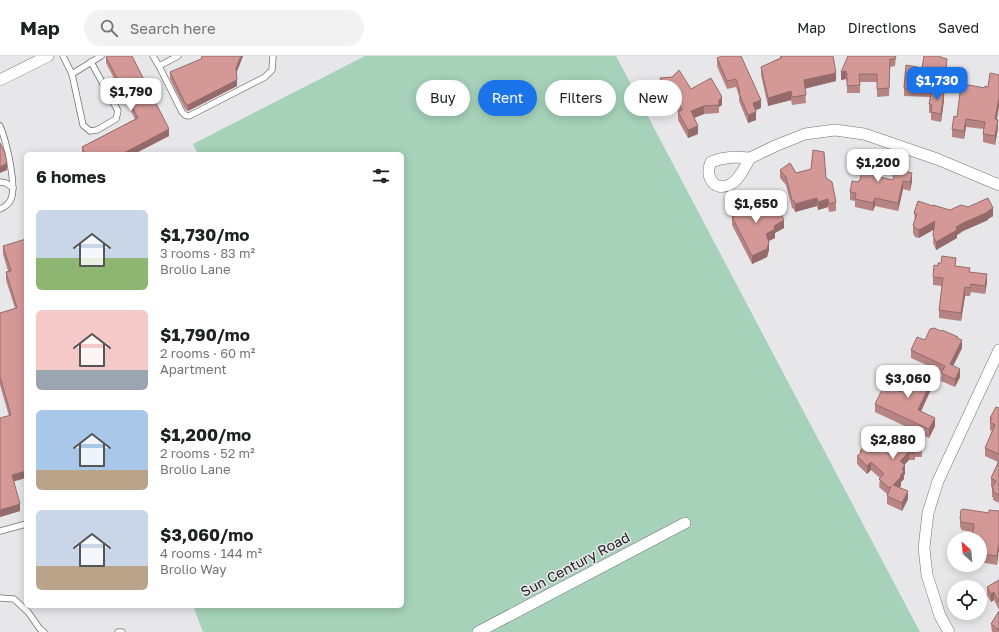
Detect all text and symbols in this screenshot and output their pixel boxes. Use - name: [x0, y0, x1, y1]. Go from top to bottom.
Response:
- search box: [84, 10, 364, 46]
- text: Map: [20, 16, 60, 39]
- icon: search: [98, 17, 120, 39]
- text: Search here: [130, 19, 216, 37]
- text: Map: [797, 19, 826, 36]
- text: Directions: [848, 19, 916, 36]
- text: Saved: [938, 19, 979, 36]
- pin: $1,730: [904, 67, 970, 101]
- text: $1,730: [915, 72, 959, 88]
- pin: $1,790: [98, 78, 164, 112]
- chip: Buy: [416, 80, 470, 116]
- chip: Rent: [478, 80, 537, 116]
- chip: Filters: [545, 80, 616, 116]
- chip: New: [624, 80, 682, 116]
- text: $1,790: [109, 83, 153, 99]
- pin: $1,200: [845, 149, 911, 183]
- text: $1,200: [856, 154, 900, 170]
- icon: filters: [370, 165, 392, 187]
- text: 6 homes: [36, 166, 106, 187]
- pin: $1,650: [723, 190, 789, 224]
- text: $1,650: [734, 195, 778, 211]
- text: $1,730/mo: [160, 224, 250, 245]
- icon: home: [68, 226, 116, 274]
- text: 3 rooms · 83 m²: [160, 245, 255, 261]
- text: Brolio Lane: [160, 261, 231, 277]
- text: $1,790/mo: [160, 324, 250, 345]
- icon: home: [68, 326, 116, 374]
- text: 2 rooms · 60 m²: [160, 345, 256, 361]
- text: Apartment: [160, 361, 227, 377]
- pin: $3,060: [875, 365, 941, 399]
- text: $3,060: [885, 370, 931, 386]
- text: $1,200/mo: [160, 424, 251, 445]
- icon: home: [68, 426, 116, 474]
- pin: $2,880: [860, 426, 926, 460]
- text: $2,880: [870, 431, 916, 447]
- text: 2 rooms · 52 m²: [160, 445, 255, 461]
- text: Brolio Lane: [160, 461, 231, 477]
- text: $3,060/mo: [160, 524, 253, 545]
- icon: home: [68, 526, 116, 574]
- street label: Sun Century Road: [517, 528, 633, 600]
- north arrow: [947, 532, 987, 572]
- map controls: [947, 532, 987, 620]
- text: 4 rooms · 144 m²: [160, 545, 262, 561]
- text: Brolio Way: [160, 561, 226, 577]
- button: locate: [947, 580, 987, 620]

